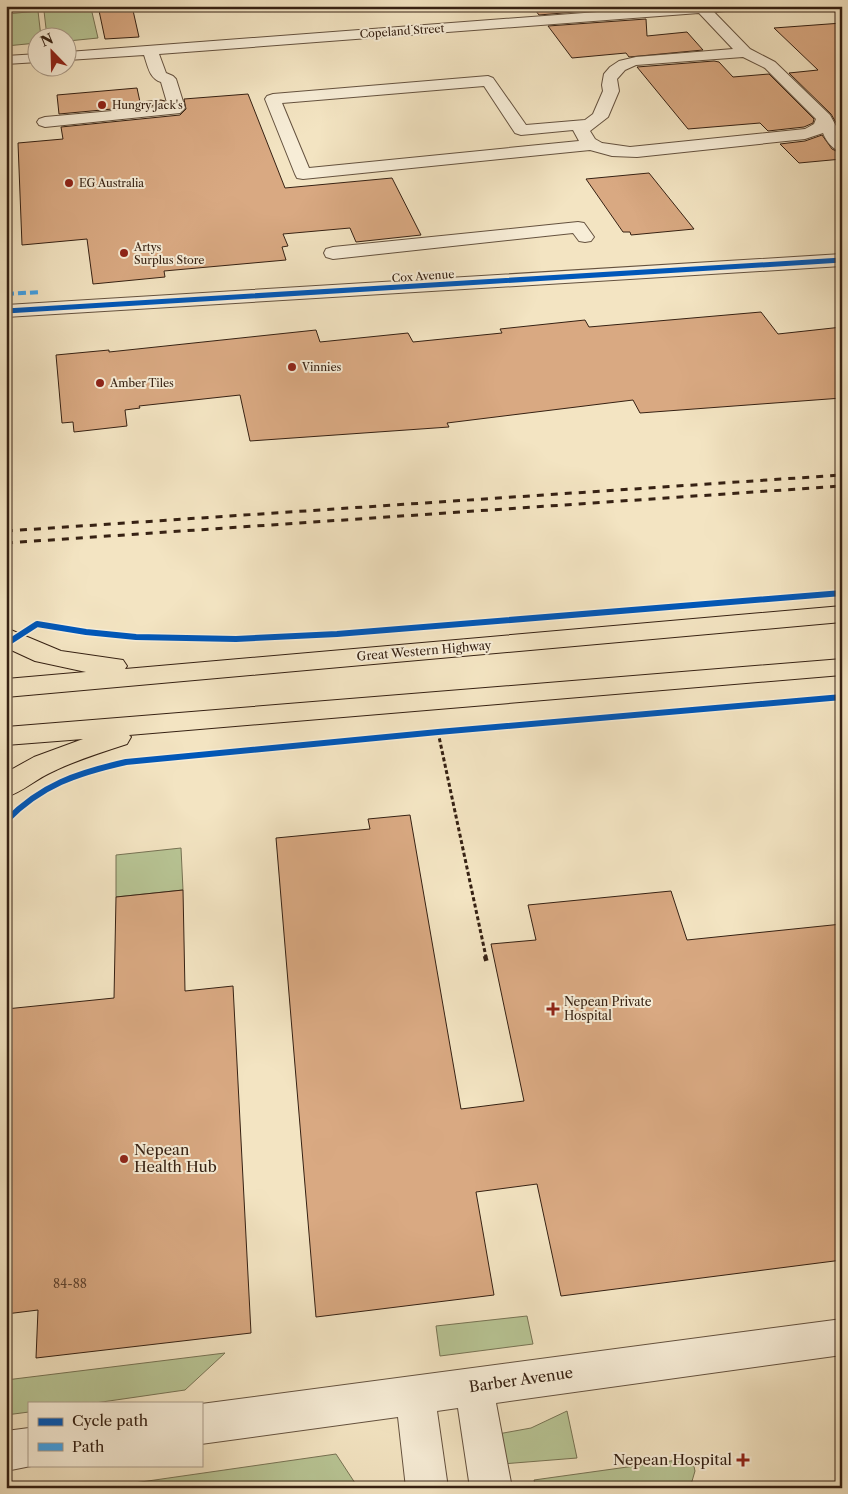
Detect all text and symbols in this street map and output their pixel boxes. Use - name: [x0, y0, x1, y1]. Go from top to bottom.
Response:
- street label: Copeland Street: [359, 21, 445, 41]
- north arrow: [28, 28, 78, 78]
- text: N: [38, 29, 56, 51]
- place label: Hungry Jack's: [112, 98, 183, 112]
- marker: Hungry Jack's: [96, 99, 108, 111]
- place label: EG Australia: [79, 176, 144, 190]
- marker: EG Australia: [63, 177, 75, 189]
- place label: Artys Surplus Store: [133, 240, 204, 267]
- marker: Artys Surplus Store: [118, 247, 130, 259]
- street label: Cox Avenue: [391, 267, 455, 285]
- place label: Vinnies: [301, 360, 342, 374]
- marker: Vinnies: [286, 361, 298, 373]
- place label: Amber Tiles: [109, 376, 174, 390]
- marker: Amber Tiles: [94, 377, 106, 389]
- street label: Great Western Highway: [356, 637, 492, 664]
- place label: Nepean Private Hospital: [564, 994, 652, 1023]
- marker: Nepean Private Hospital: [546, 1002, 560, 1016]
- place label: Nepean Health Hub: [134, 1140, 217, 1176]
- marker: Nepean Health Hub: [118, 1153, 130, 1165]
- house number: 84-88: [53, 1276, 87, 1291]
- street label: Barber Avenue: [468, 1363, 574, 1396]
- legend: [28, 1402, 202, 1466]
- text: Cycle path: [72, 1411, 149, 1430]
- text: Path: [72, 1437, 105, 1456]
- place label: Nepean Hospital: [613, 1450, 733, 1469]
- marker: Nepean Hospital: [736, 1453, 750, 1467]

